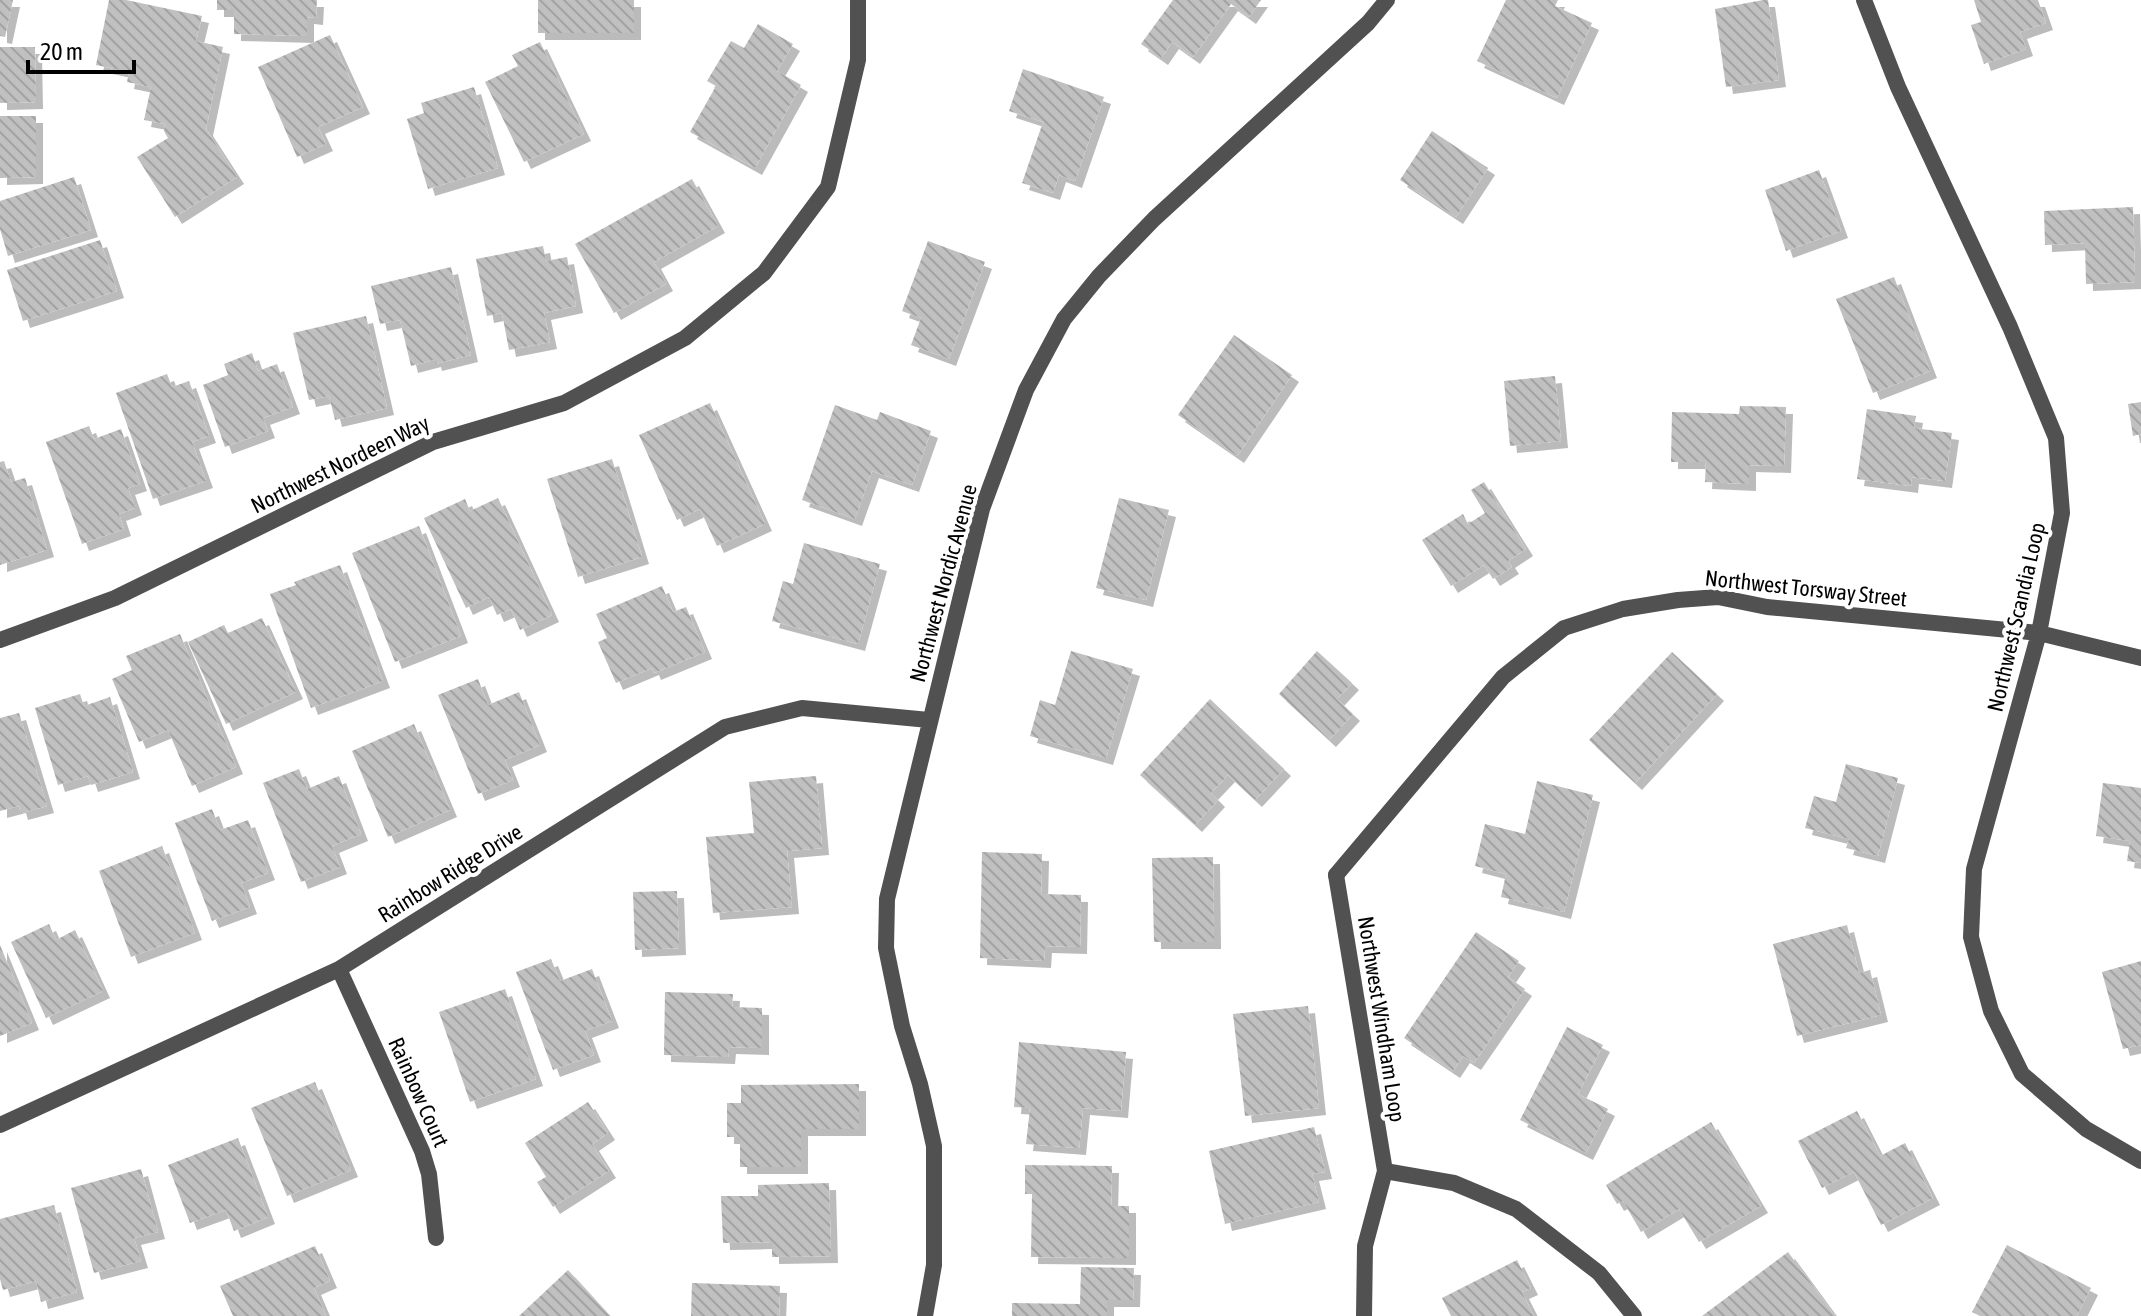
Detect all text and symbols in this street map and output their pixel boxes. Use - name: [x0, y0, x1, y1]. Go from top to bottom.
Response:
- scale bar: [28, 24, 134, 74]
- text: 20 m: [40, 38, 83, 65]
- street label: Northwest Nordeen Way: [247, 410, 433, 518]
- street label: Northwest Nordic Avenue: [904, 481, 982, 685]
- street label: Northwest Scandia Loop: [1982, 520, 2050, 714]
- street label: Northwest Torsway Street: [1704, 564, 1908, 612]
- street label: Rainbow Ridge Drive: [373, 818, 527, 928]
- street label: Northwest Windham Loop: [1353, 914, 1411, 1124]
- street label: Rainbow Court: [383, 1033, 455, 1151]

